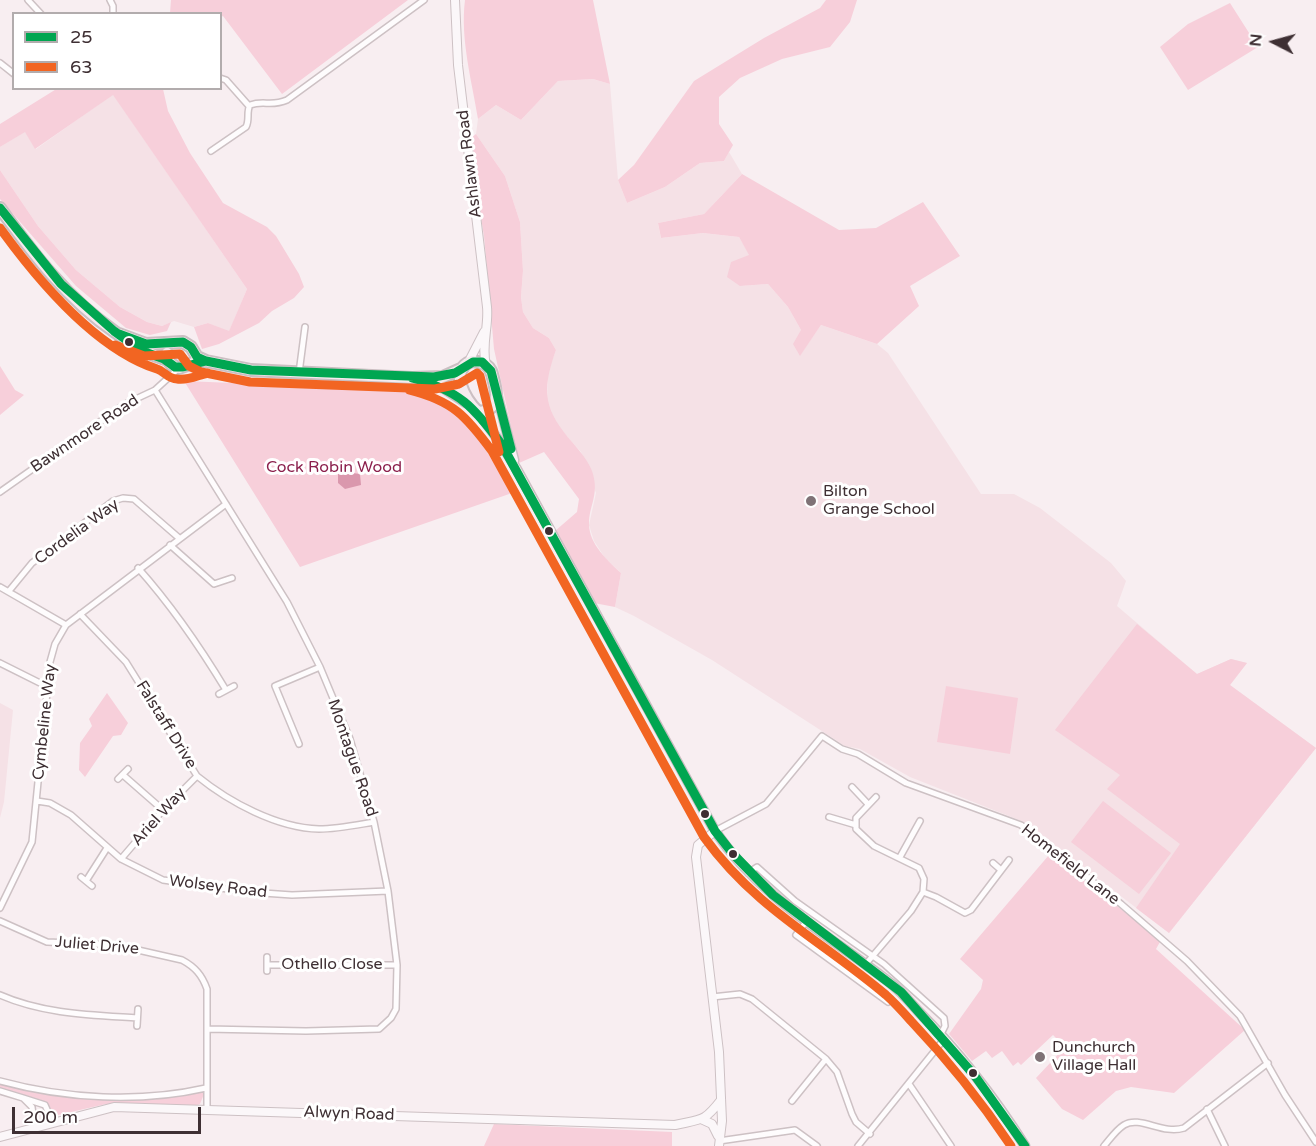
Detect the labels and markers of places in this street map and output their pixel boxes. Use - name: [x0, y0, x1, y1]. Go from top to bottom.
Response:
- unlabelled marker: [123, 336, 135, 348]
- place label: Bilton Grange School: [823, 482, 935, 520]
- marker: Bilton Grange School: [804, 494, 818, 508]
- unlabelled marker: [543, 525, 555, 537]
- unlabelled marker: [699, 808, 711, 820]
- unlabelled marker: [727, 848, 739, 860]
- place label: Dunchurch Village Hall: [1052, 1038, 1136, 1076]
- marker: Dunchurch Village Hall: [1033, 1050, 1047, 1064]
- unlabelled marker: [967, 1067, 979, 1079]

